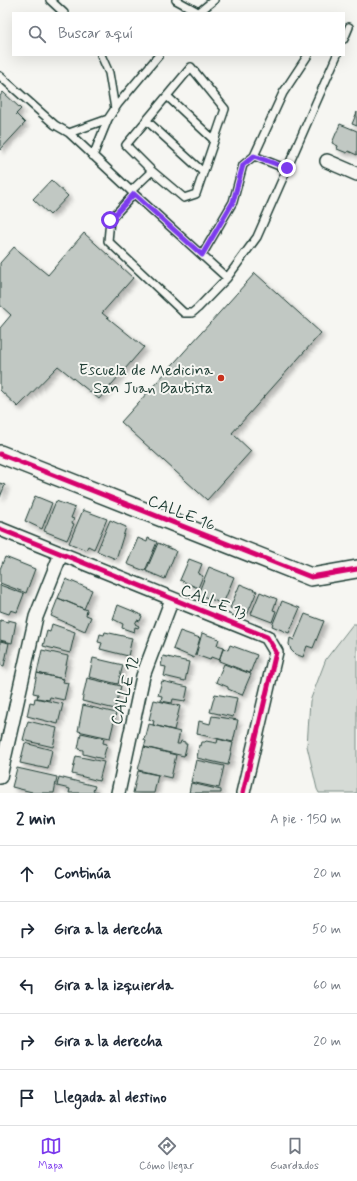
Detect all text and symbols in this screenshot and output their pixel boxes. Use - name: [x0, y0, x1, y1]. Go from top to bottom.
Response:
- search box: [12, 12, 345, 56]
- icon: search: [26, 23, 48, 45]
- text: Buscar aquí: [58, 24, 133, 44]
- route end: [278, 159, 296, 177]
- route start: [101, 211, 119, 229]
- place label: Escuela de Medicina San Juan Bautista: [79, 360, 213, 399]
- marker: Escuela de Medicina San Juan Bautista: [216, 373, 226, 383]
- street label: CALLE 16: [144, 490, 219, 537]
- street label: CALLE 13: [177, 580, 250, 625]
- street label: CALLE 12: [106, 653, 145, 727]
- text: 2 min: [16, 808, 56, 830]
- text: A pie · 150 m: [270, 811, 341, 828]
- icon: ahead: [16, 863, 38, 885]
- text: Continúa: [54, 864, 111, 884]
- text: 20 m: [313, 865, 341, 882]
- icon: right: [16, 919, 38, 941]
- text: Gira a la derecha: [54, 920, 163, 940]
- text: 50 m: [312, 921, 341, 938]
- icon: left: [16, 975, 38, 997]
- text: Gira a la izquierda: [54, 976, 173, 996]
- text: 60 m: [313, 977, 341, 994]
- icon: right: [16, 1031, 38, 1053]
- text: Gira a la derecha: [54, 1032, 163, 1052]
- text: 20 m: [313, 1033, 341, 1050]
- icon: arrive: [16, 1087, 38, 1109]
- text: Llegada al destino: [54, 1088, 167, 1108]
- tab: Mapa: [38, 1135, 63, 1173]
- tab: Cómo llegar: [139, 1135, 194, 1173]
- tab: Guardados: [270, 1135, 319, 1173]

